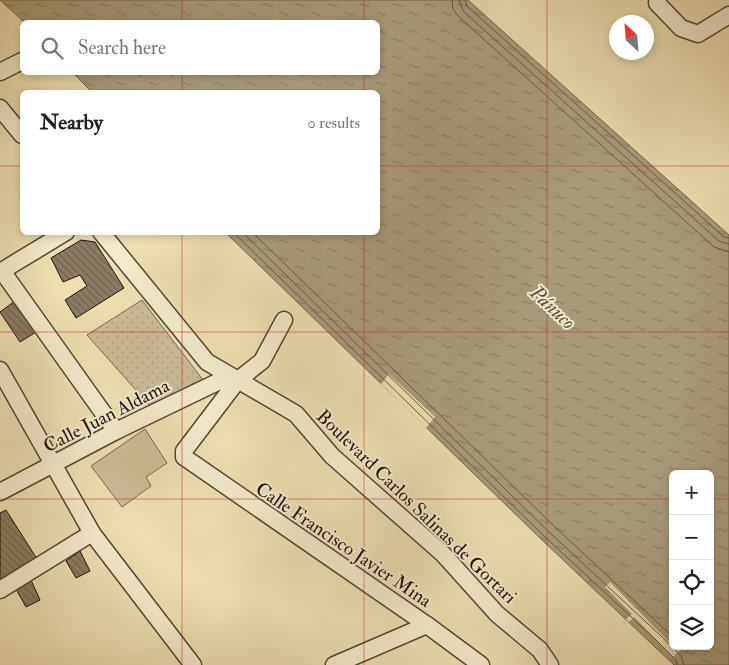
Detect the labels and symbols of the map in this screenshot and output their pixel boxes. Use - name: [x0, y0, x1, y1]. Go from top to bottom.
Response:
- north arrow: [609, 15, 654, 60]
- water label: Pánuco: [524, 279, 581, 335]
- street label: Calle Juan Aldama: [39, 374, 174, 458]
- street label: Boulevard Carlos Salinas de Gortari: [311, 404, 522, 609]
- street label: Calle Francisco Javier Mina: [251, 477, 436, 613]

